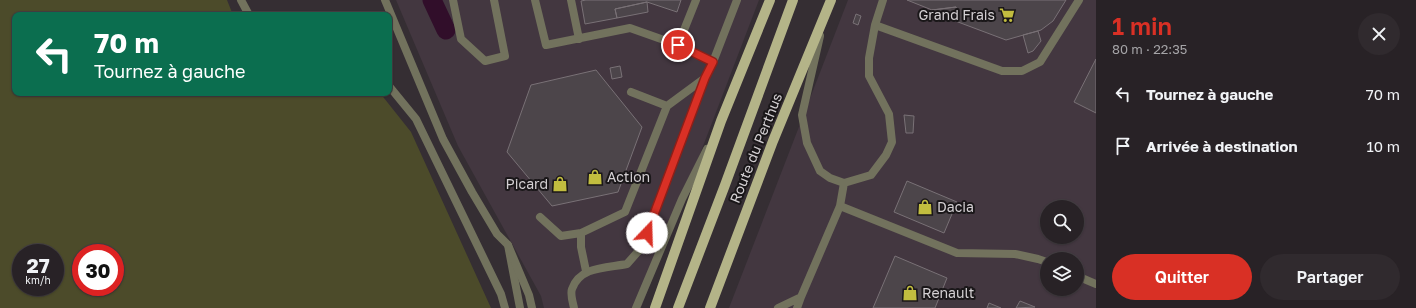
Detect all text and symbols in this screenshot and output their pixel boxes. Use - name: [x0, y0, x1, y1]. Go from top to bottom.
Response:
- place label: Grand Frais: [918, 6, 995, 23]
- supermarket icon: Grand Frais: [998, 6, 1016, 24]
- text: 1 min: [1112, 11, 1172, 40]
- button: close: [1358, 13, 1400, 55]
- text: 70 m: [94, 26, 159, 59]
- icon: left: [28, 28, 80, 80]
- pin: [661, 28, 695, 62]
- icon: arrive: [667, 34, 689, 56]
- text: 80 m · 22:35: [1112, 41, 1187, 57]
- text: Tournez à gauche: [94, 60, 246, 82]
- icon: left: [1112, 83, 1134, 105]
- text: Tournez à gauche: [1146, 85, 1273, 103]
- text: 70 m: [1366, 85, 1400, 103]
- street label: Route du Perthus: [726, 90, 785, 205]
- icon: arrive: [1112, 135, 1134, 157]
- text: Arrivée à destination: [1146, 137, 1298, 155]
- text: 10 m: [1366, 137, 1400, 155]
- shop icon: Action: [586, 168, 604, 186]
- place label: Action: [607, 168, 650, 185]
- place label: Picard: [506, 175, 548, 192]
- shop icon: Picard: [551, 175, 569, 193]
- shop icon: Dacia: [916, 198, 934, 216]
- place label: Dacia: [937, 198, 974, 215]
- map controls: [1040, 200, 1084, 296]
- button: search: [1040, 200, 1084, 244]
- position arrow: [626, 212, 668, 254]
- speed limit sign: 30: [72, 244, 124, 296]
- button: layers: [1040, 252, 1084, 296]
- text: 27: [26, 253, 50, 277]
- button: Quitter: [1112, 254, 1252, 300]
- button: Partager: [1260, 254, 1400, 300]
- text: km/h: [25, 274, 51, 286]
- shop icon: Renault: [901, 284, 919, 302]
- place label: Renault: [922, 284, 974, 301]

